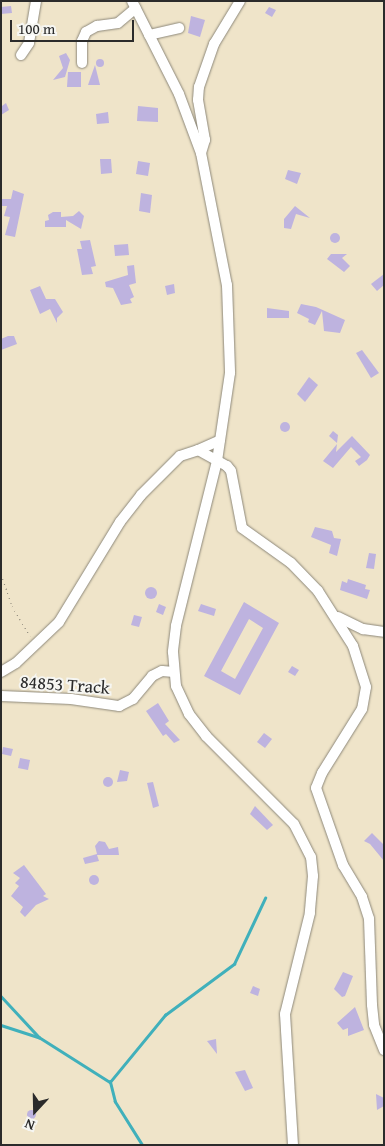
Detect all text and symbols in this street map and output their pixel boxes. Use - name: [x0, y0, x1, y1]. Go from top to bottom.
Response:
- scale bar: [12, 10, 136, 42]
- text: 100 m: [18, 18, 55, 39]
- street label: 84853 Track: [19, 671, 111, 699]
- north arrow: [10, 1086, 60, 1136]
- text: N: [22, 1114, 38, 1136]

